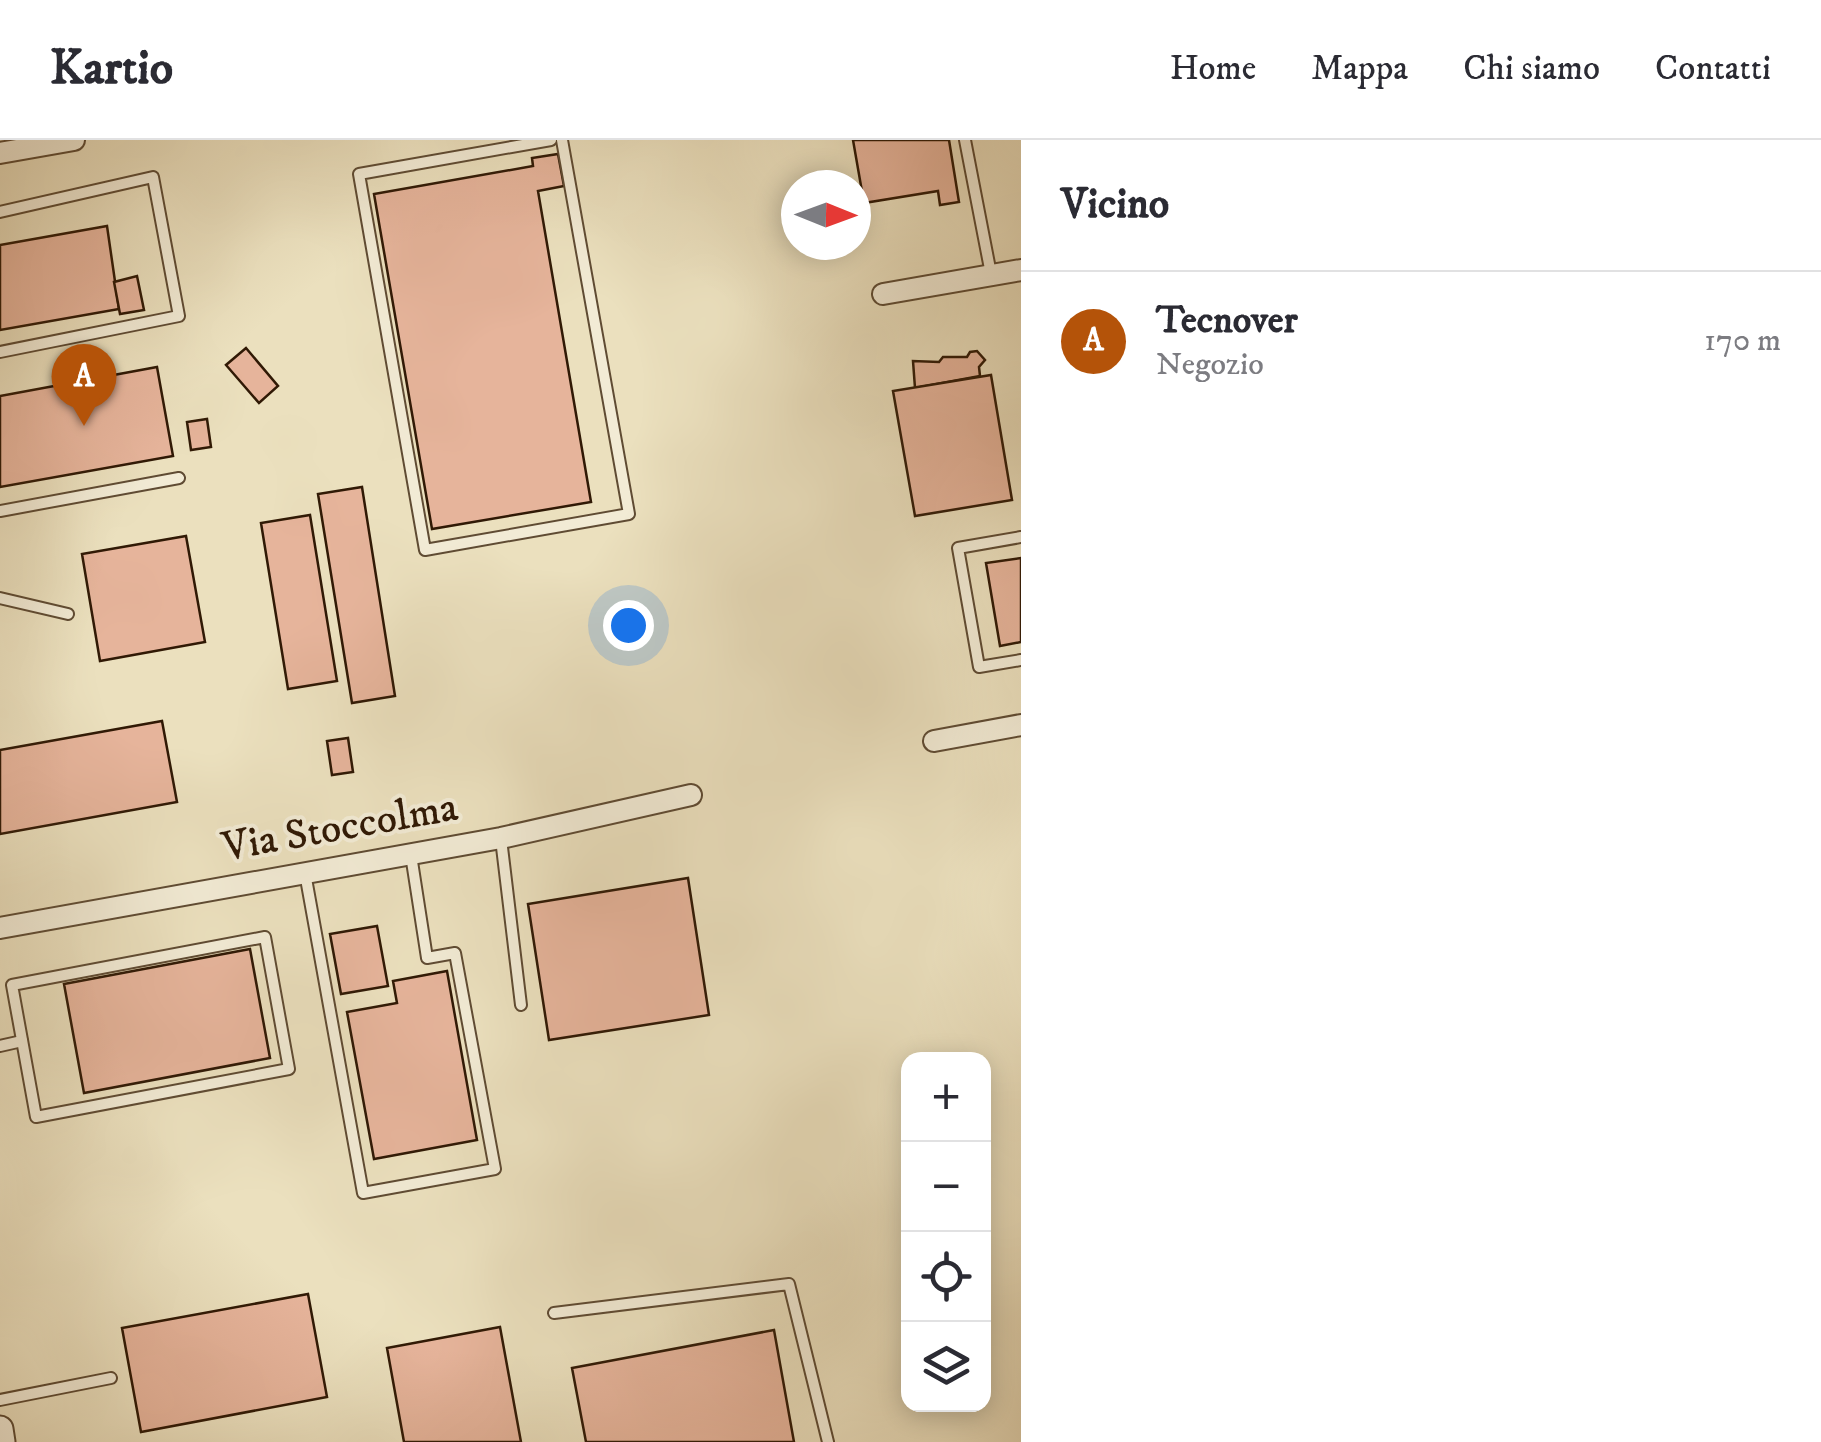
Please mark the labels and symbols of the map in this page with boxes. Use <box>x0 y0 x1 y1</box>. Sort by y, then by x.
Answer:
north arrow <box>781 170 871 260</box>
pin: A <box>52 344 116 426</box>
your location <box>603 600 654 651</box>
street label: Via Stoccolma <box>217 782 462 874</box>

